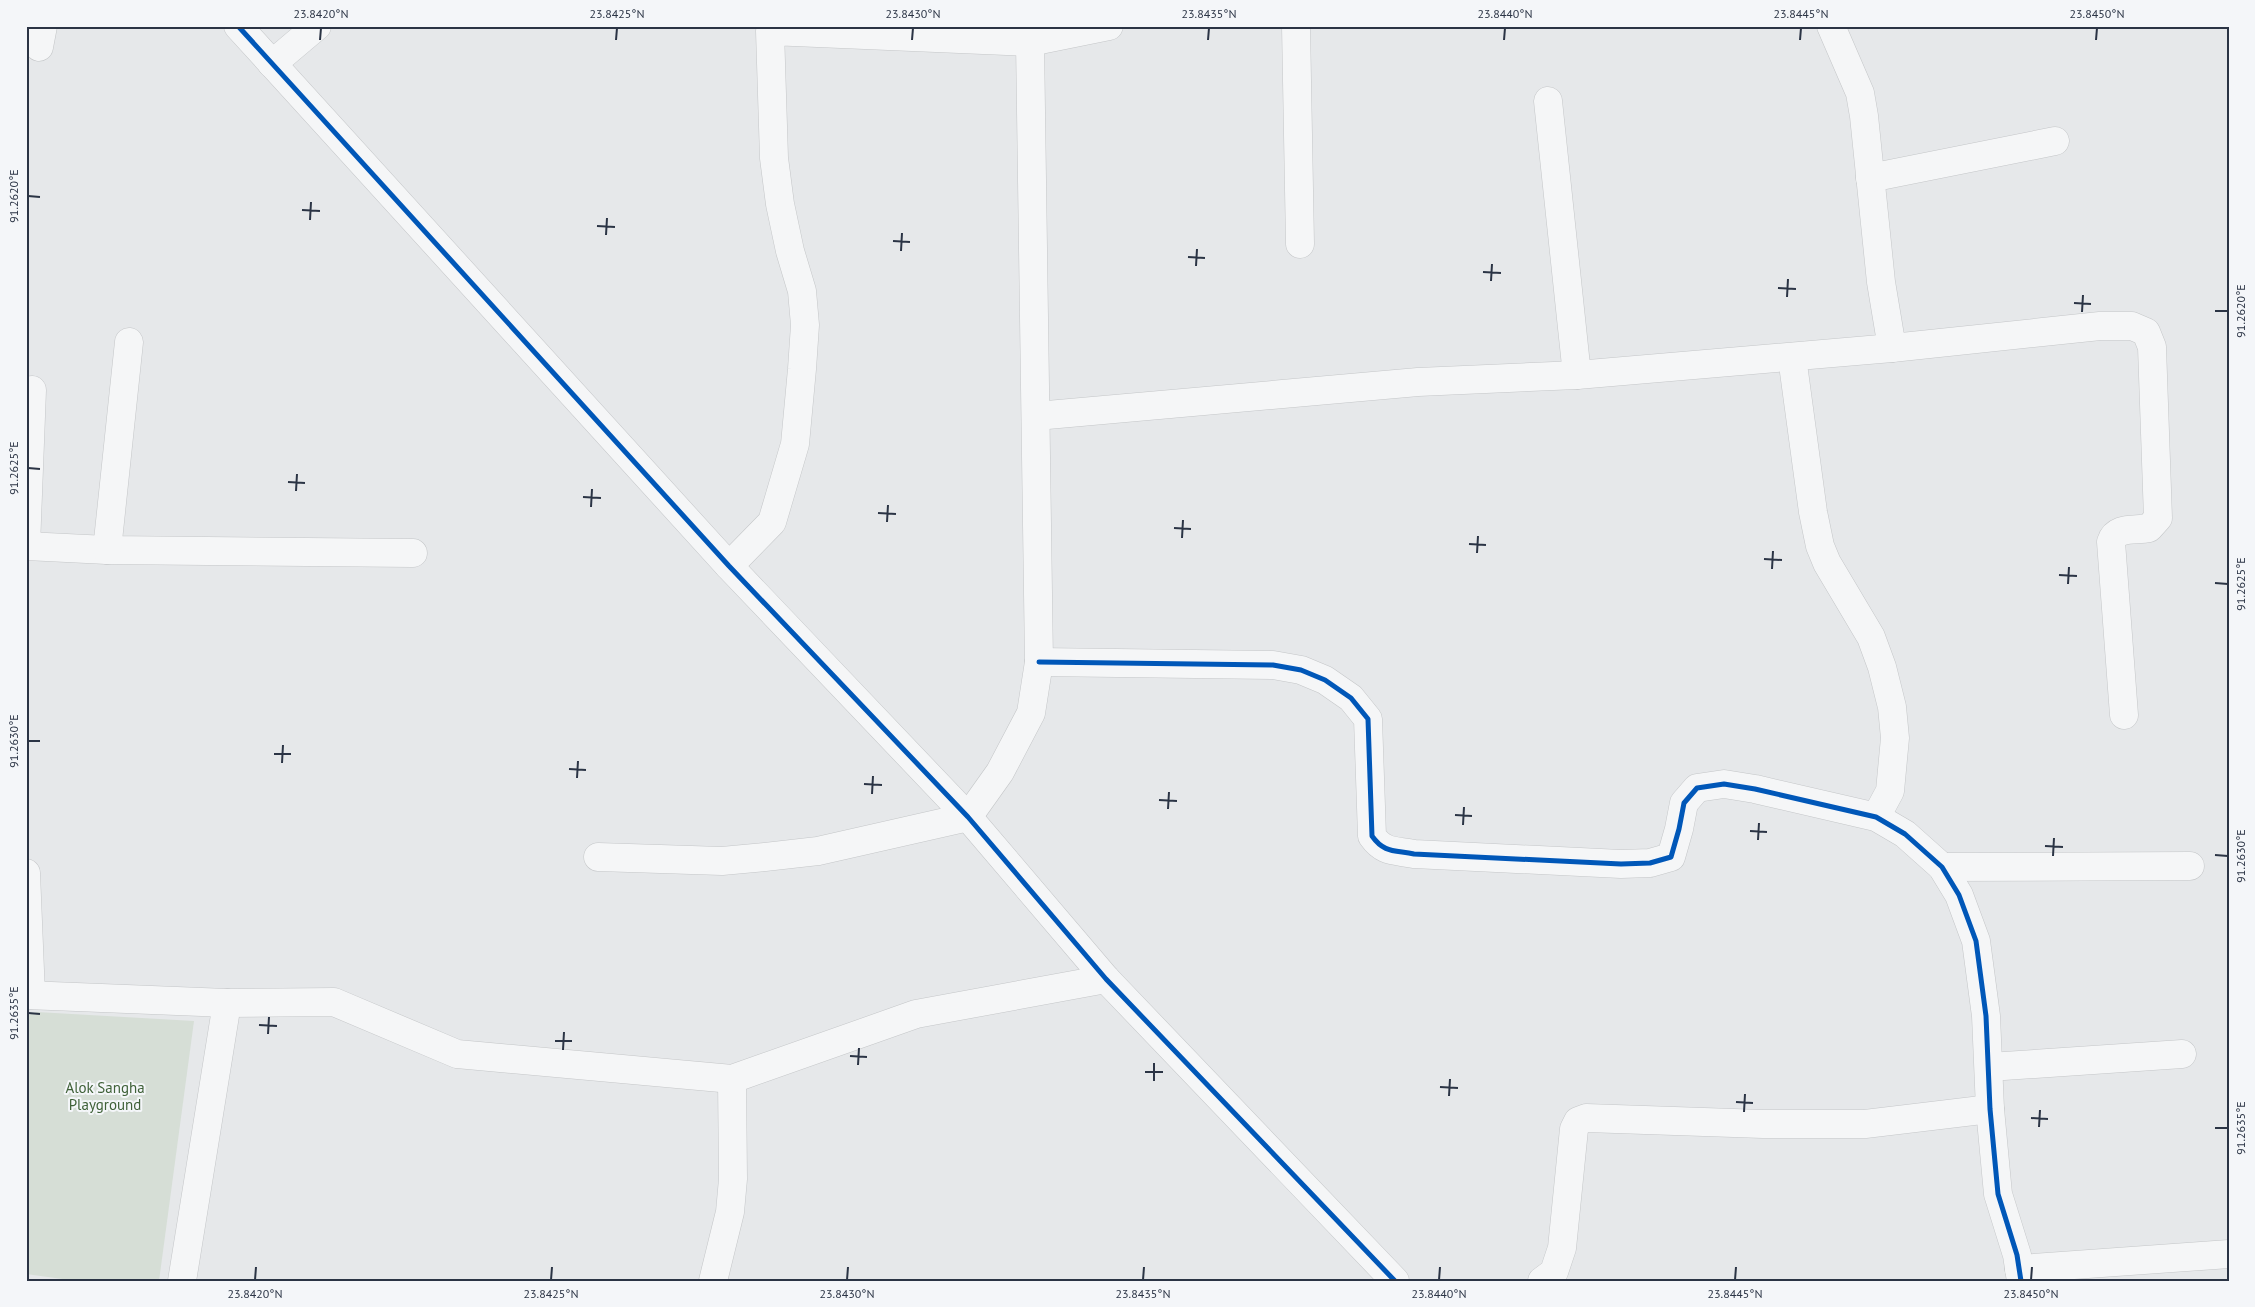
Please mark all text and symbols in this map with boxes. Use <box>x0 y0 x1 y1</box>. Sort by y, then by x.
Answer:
text: 23.8420°N <box>294 6 348 21</box>
text: 23.8425°N <box>590 6 644 21</box>
text: 23.8430°N <box>886 6 940 21</box>
text: 23.8435°N <box>1182 6 1236 21</box>
text: 23.8440°N <box>1478 6 1532 21</box>
text: 23.8445°N <box>1774 6 1828 21</box>
text: 23.8450°N <box>2070 6 2124 21</box>
text: 91.2620°E <box>6 169 21 223</box>
text: 91.2620°E <box>2233 284 2248 338</box>
text: 91.2625°E <box>6 441 21 495</box>
text: 91.2625°E <box>2233 557 2248 611</box>
text: 91.2630°E <box>6 714 21 768</box>
text: 91.2630°E <box>2233 829 2248 883</box>
text: 91.2635°E <box>6 986 21 1040</box>
park label: Alok Sangha Playground <box>65 1078 145 1114</box>
text: 91.2635°E <box>2233 1101 2248 1155</box>
text: 23.8420°N <box>228 1286 282 1301</box>
text: 23.8425°N <box>524 1286 578 1301</box>
text: 23.8430°N <box>820 1286 874 1301</box>
text: 23.8435°N <box>1116 1286 1170 1301</box>
text: 23.8440°N <box>1412 1286 1466 1301</box>
text: 23.8445°N <box>1708 1286 1762 1301</box>
text: 23.8450°N <box>2004 1286 2058 1301</box>

